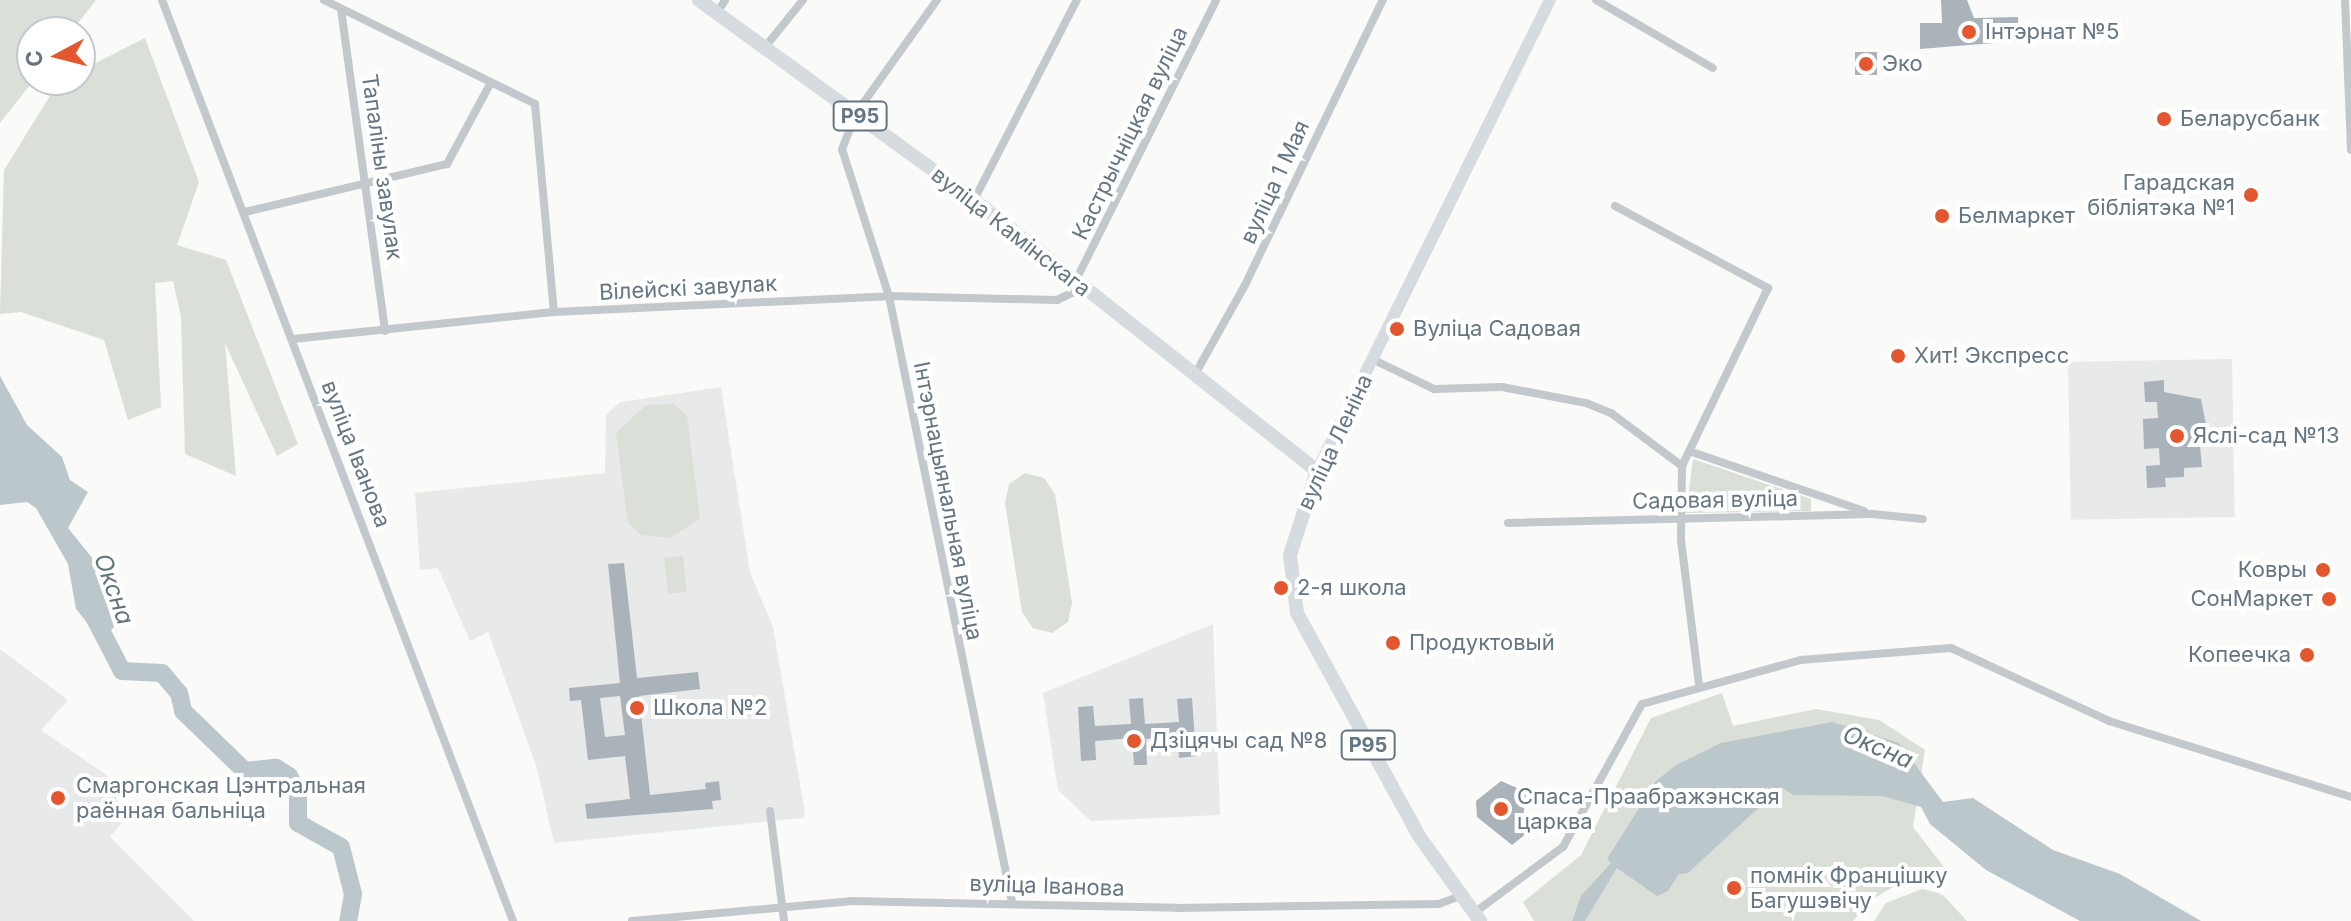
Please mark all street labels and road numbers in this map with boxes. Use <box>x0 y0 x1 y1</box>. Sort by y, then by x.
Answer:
street label: Кастрычніцкая вуліца <box>1067 22 1193 244</box>
street label: Тапаліны завулак <box>356 72 408 262</box>
road number: Р95 <box>832 100 888 132</box>
street label: вуліца 1 Мая <box>1235 116 1315 248</box>
street label: вуліца Камінскага <box>926 162 1096 302</box>
street label: Вілейскі завулак <box>598 270 778 306</box>
street label: Інтэрнацыянальная вуліца <box>908 359 988 643</box>
street label: вуліца Леніна <box>1292 370 1378 514</box>
street label: вуліца Іванова <box>316 377 396 531</box>
street label: Садовая вуліца <box>1632 485 1798 515</box>
road number: Р95 <box>1340 729 1396 761</box>
street label: вуліца Іванова <box>969 870 1125 902</box>

